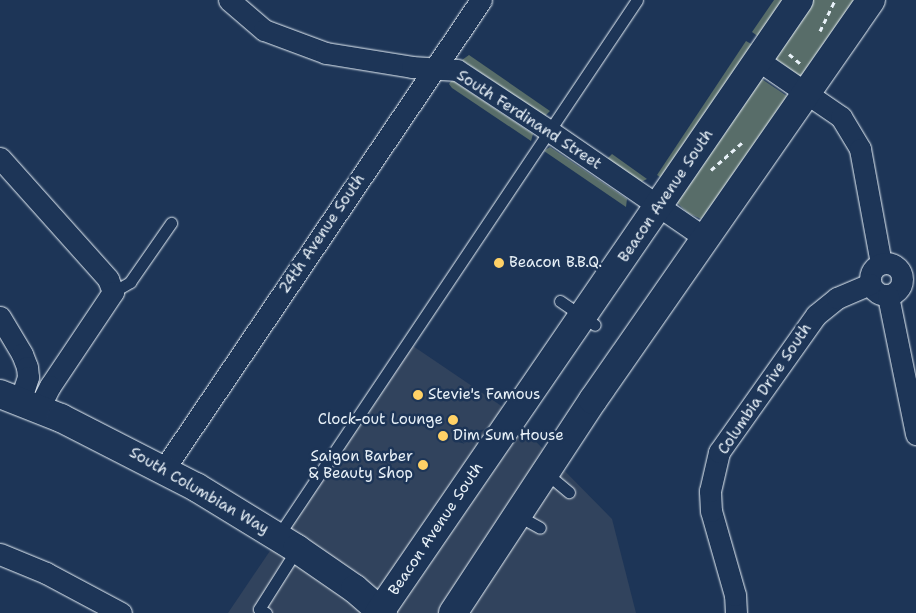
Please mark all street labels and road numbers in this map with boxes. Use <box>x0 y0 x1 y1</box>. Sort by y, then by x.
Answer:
street label: South Ferdinand Street <box>453 66 605 174</box>
street label: Beacon Avenue South <box>615 126 717 266</box>
street label: 24th Avenue South <box>275 171 369 297</box>
street label: Columbia Drive South <box>714 320 816 458</box>
street label: South Columbian Way <box>126 444 272 538</box>
street label: Beacon Avenue South <box>385 459 487 599</box>

